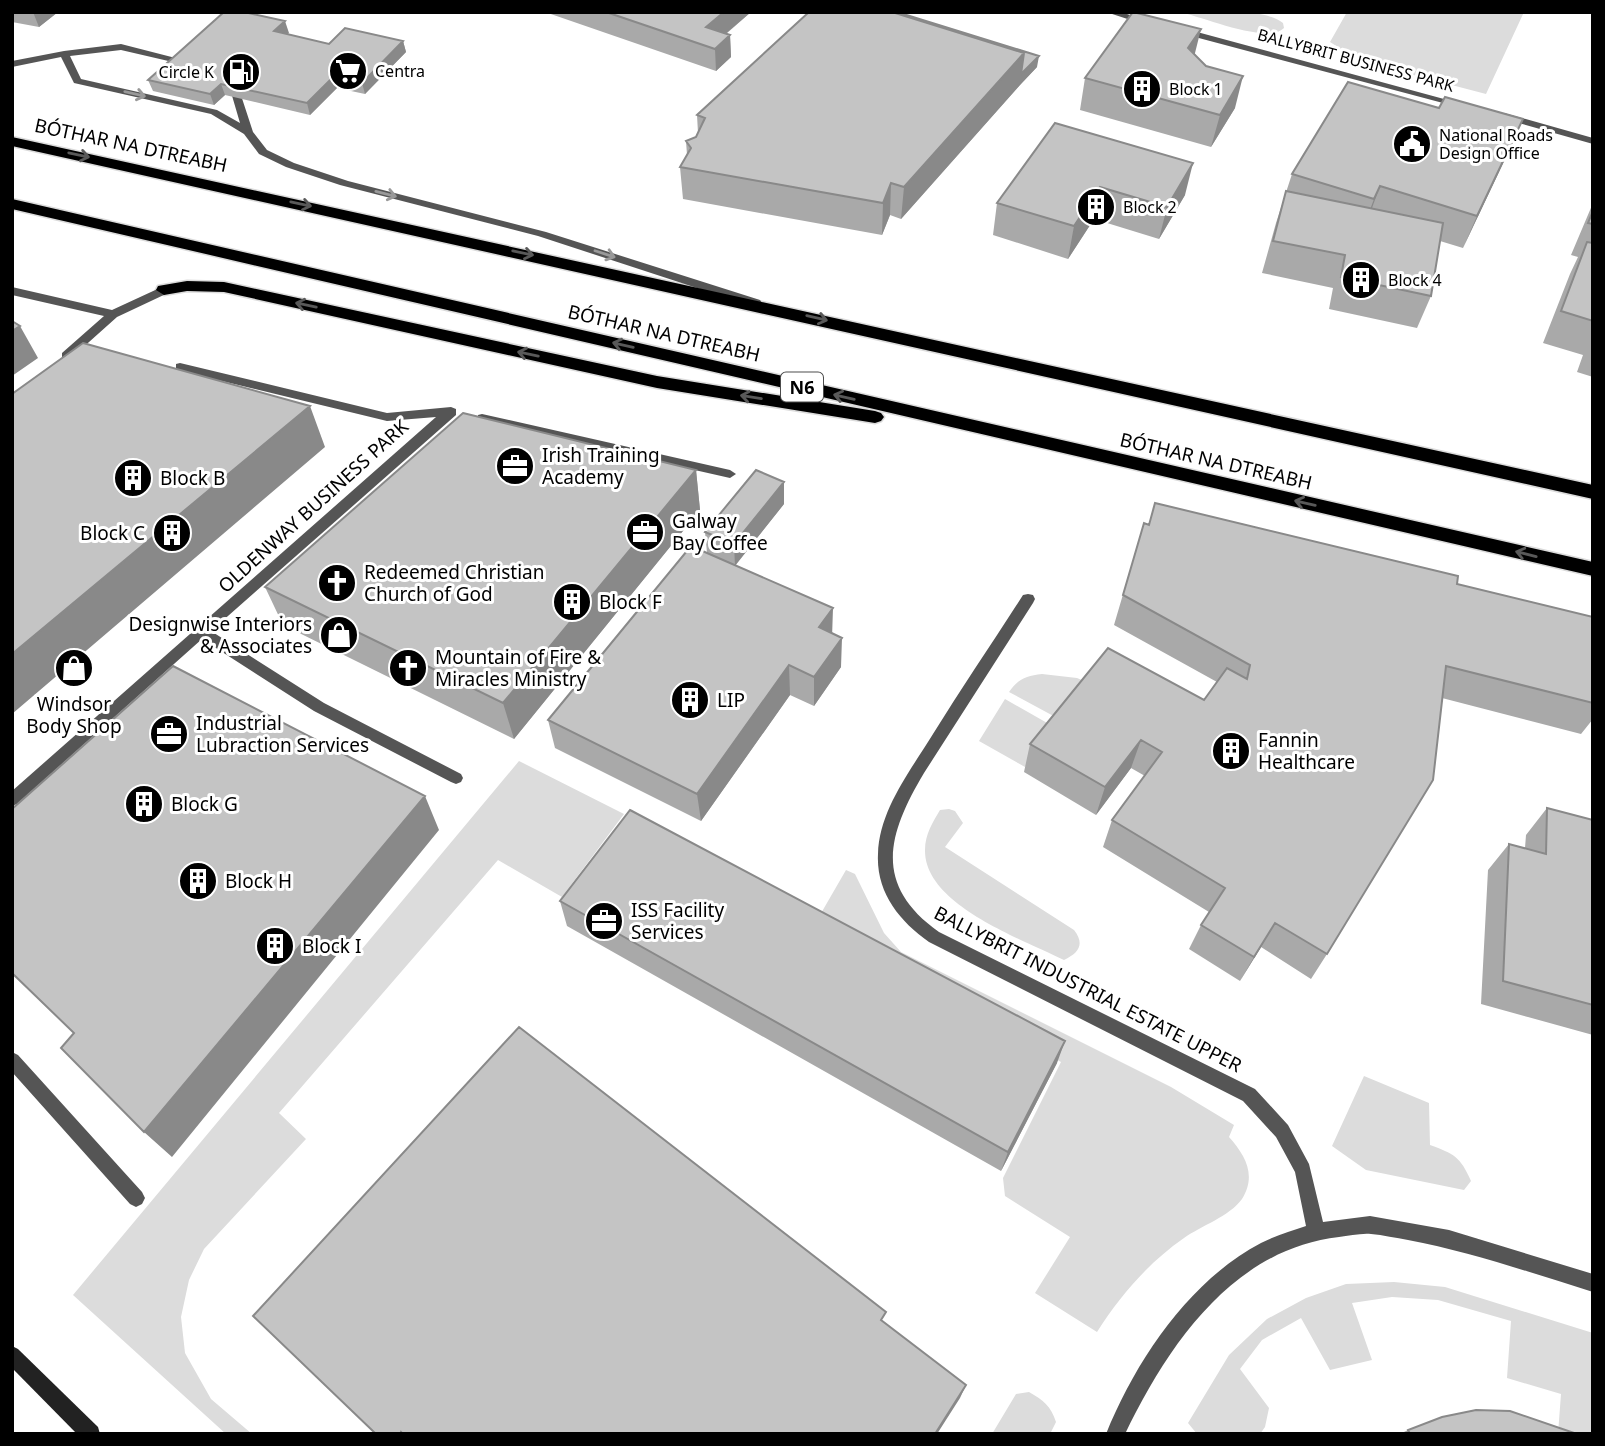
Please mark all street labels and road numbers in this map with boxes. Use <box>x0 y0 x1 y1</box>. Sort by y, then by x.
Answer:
street label: BALLYBRIT BUSINESS PARK <box>1255 23 1457 97</box>
street label: BÓTHAR NA DTREABH <box>32 112 230 178</box>
street label: BÓTHAR NA DTREABH <box>565 298 763 368</box>
road number: N6 <box>781 372 823 402</box>
street label: OLDENWAY BUSINESS PARK <box>212 413 414 598</box>
street label: BÓTHAR NA DTREABH <box>1117 426 1315 496</box>
street label: BALLYBRIT INDUSTRIAL ESTATE UPPER <box>930 900 1246 1078</box>

